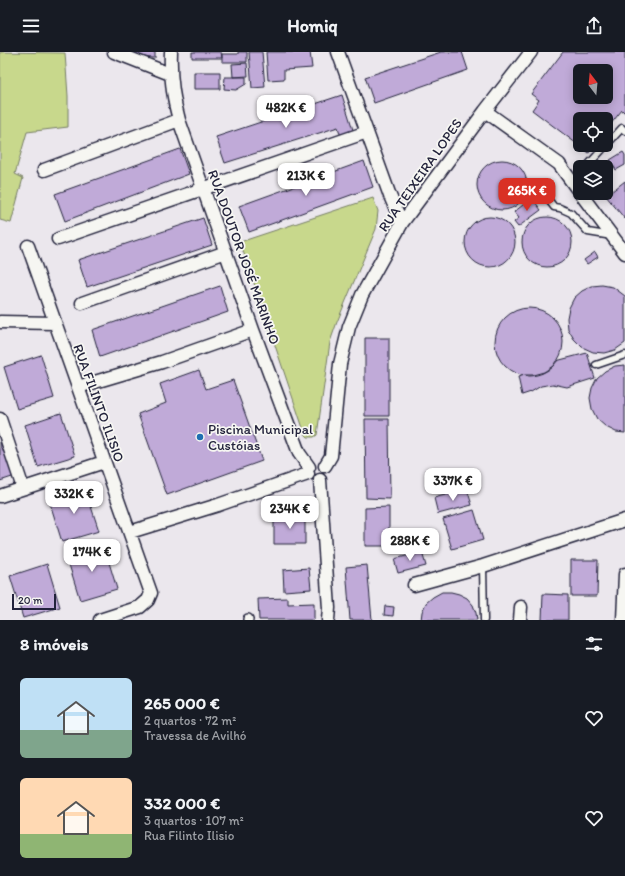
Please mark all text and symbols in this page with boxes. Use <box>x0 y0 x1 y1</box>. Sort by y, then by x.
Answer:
icon: menu <box>20 15 42 37</box>
text: Homiq <box>287 15 338 37</box>
icon: share <box>583 15 605 37</box>
north arrow <box>573 64 613 104</box>
map controls <box>573 64 613 200</box>
pin: 482K € <box>253 95 319 129</box>
text: 482K € <box>266 100 306 115</box>
button: locate <box>573 112 613 152</box>
street label: RUA TEIXEIRA LOPES <box>375 115 466 235</box>
button: layers <box>573 160 613 200</box>
pin: 213K € <box>273 163 339 197</box>
street label: RUA DOUTOR JOSÉ MARINHO <box>204 168 283 347</box>
text: 213K € <box>287 168 325 183</box>
pin: 265K € <box>494 178 560 212</box>
text: 265K € <box>507 183 547 198</box>
street label: RUA FILINTO ILISIO <box>69 342 128 464</box>
place label: Piscina Municipal Custóias <box>208 421 313 454</box>
marker: Piscina Municipal Custóias <box>195 432 205 442</box>
pin: 337K € <box>420 468 486 502</box>
text: 337K € <box>433 473 473 488</box>
pin: 332K € <box>41 481 107 515</box>
text: 332K € <box>54 486 94 501</box>
pin: 234K € <box>257 496 323 530</box>
text: 234K € <box>270 501 310 516</box>
pin: 288K € <box>377 528 443 562</box>
text: 288K € <box>390 533 430 548</box>
pin: 174K € <box>59 539 125 573</box>
text: 174K € <box>73 544 111 559</box>
scale bar <box>12 592 56 611</box>
text: 20 m <box>18 594 42 607</box>
icon: filters <box>583 633 605 655</box>
text: 8 imóveis <box>20 634 88 654</box>
text: 265 000 € <box>144 693 220 713</box>
icon: home <box>52 694 100 742</box>
icon: heart <box>583 707 605 729</box>
text: 2 quartos · 72 m² <box>144 713 236 728</box>
text: Travessa de Avilhó <box>144 728 247 743</box>
text: 332 000 € <box>144 793 220 813</box>
icon: home <box>52 794 100 842</box>
icon: heart <box>583 807 605 829</box>
text: 3 quartos · 107 m² <box>144 813 244 828</box>
text: Rua Filinto Ilisio <box>144 828 234 843</box>

